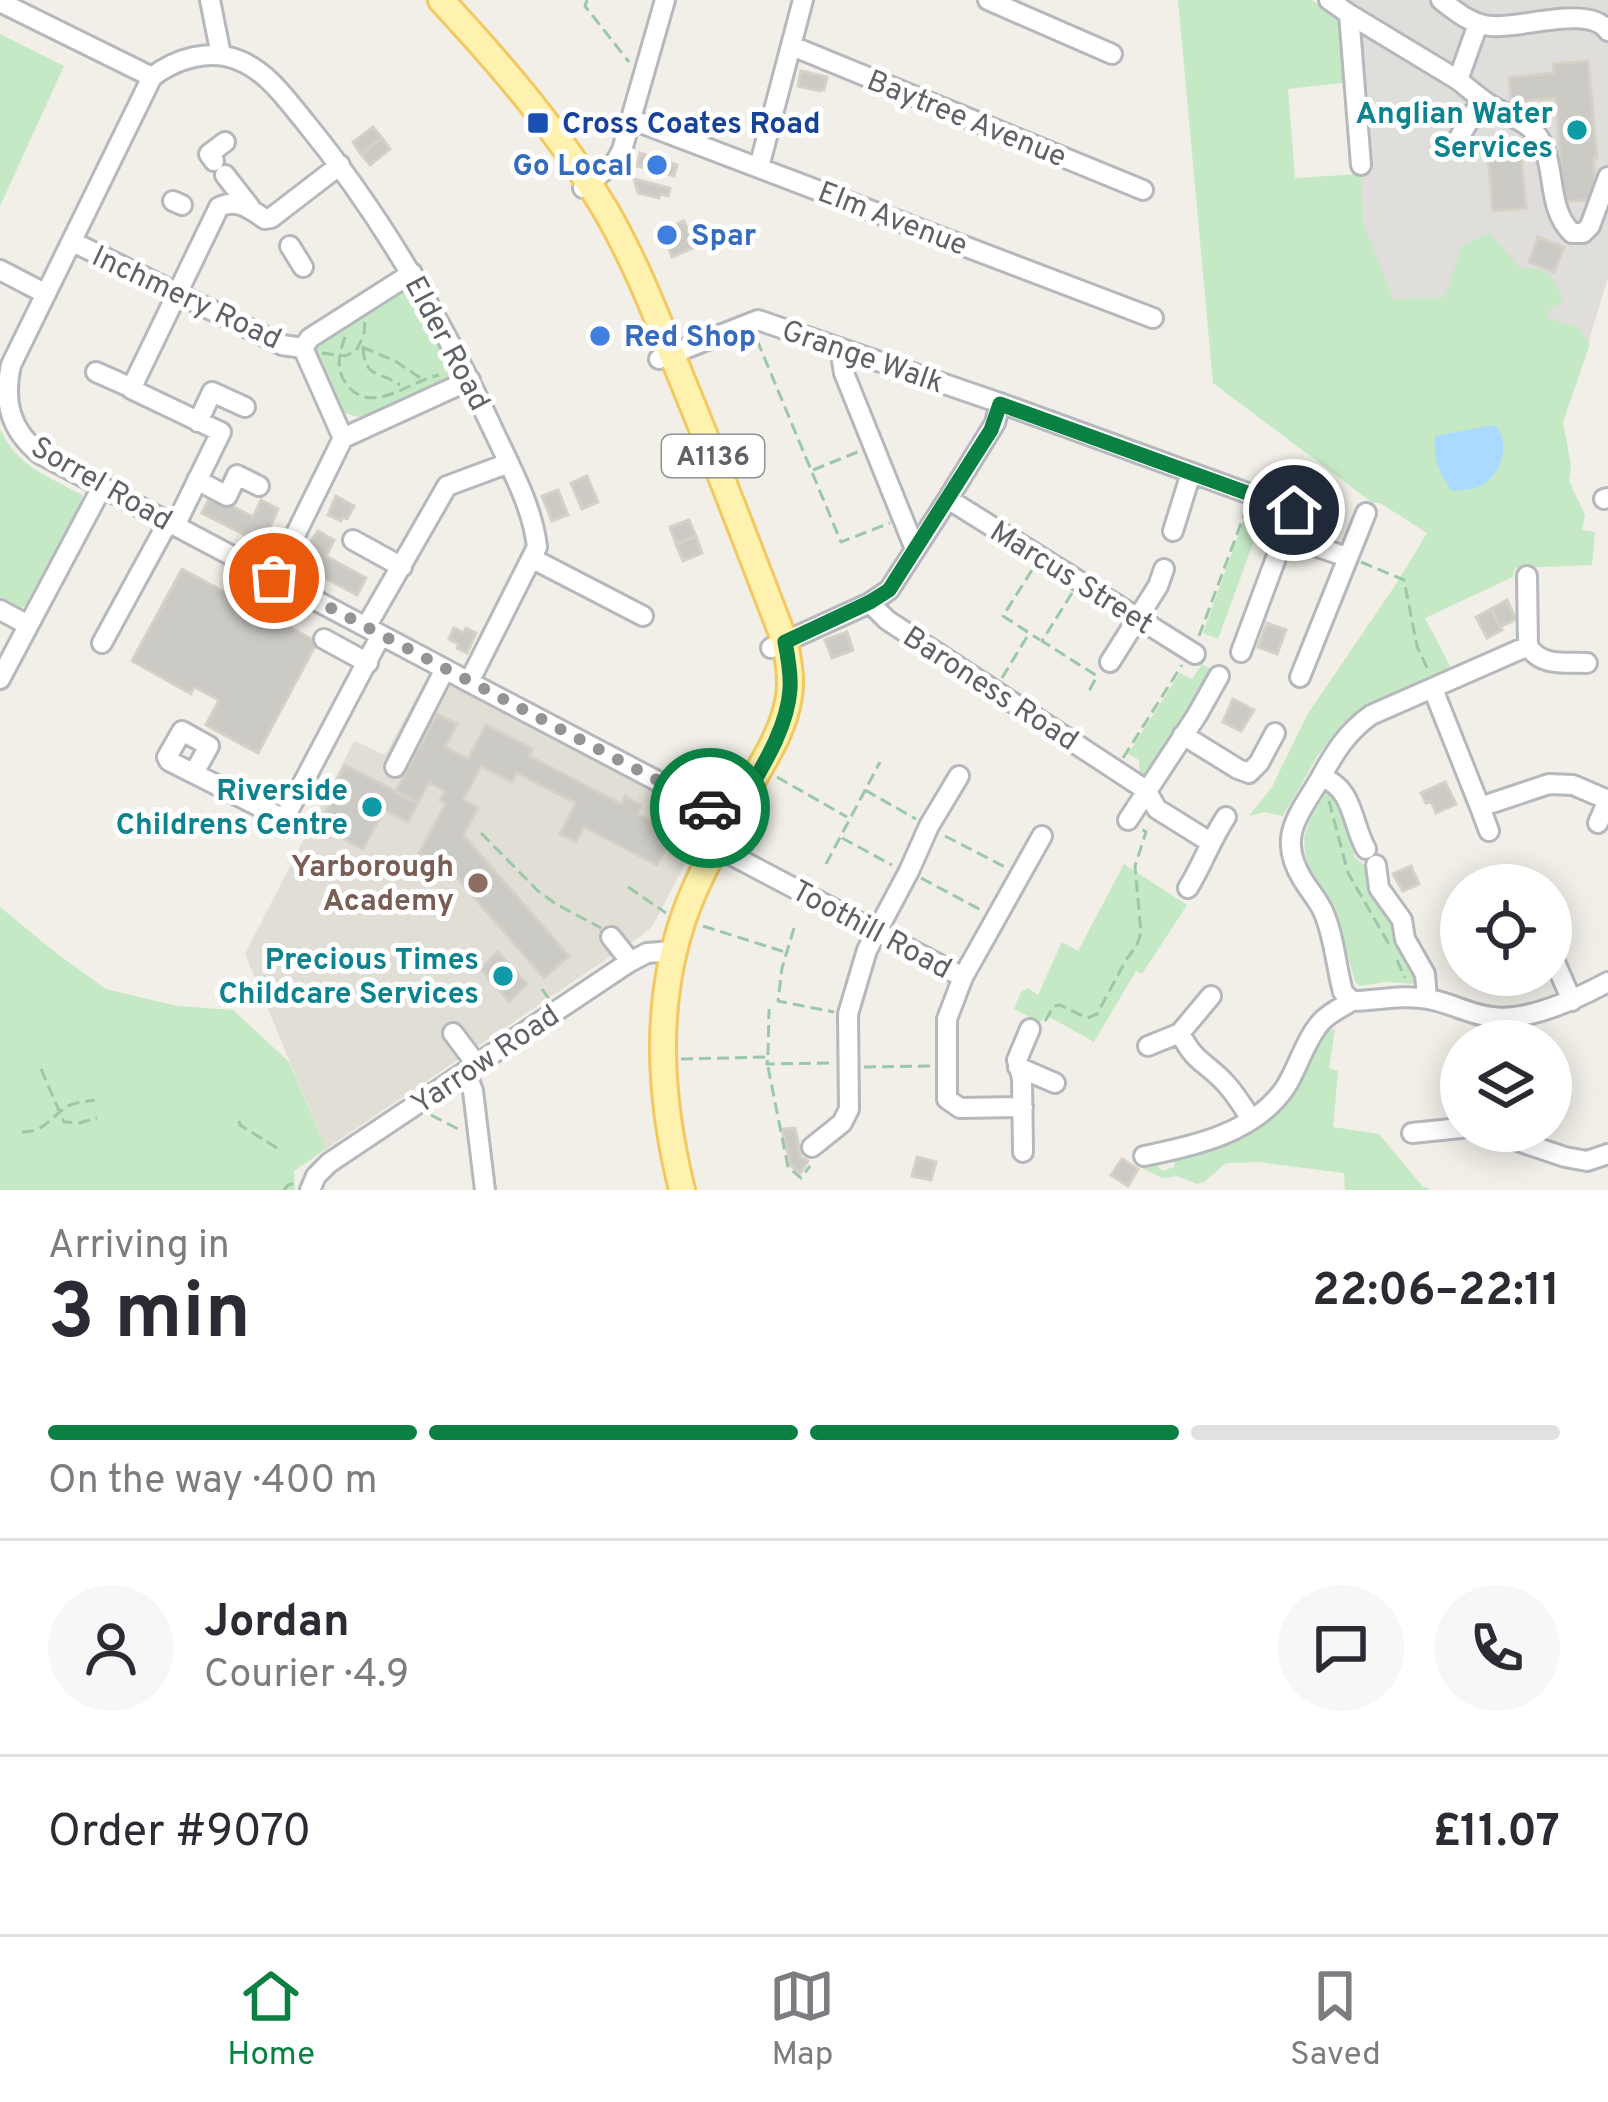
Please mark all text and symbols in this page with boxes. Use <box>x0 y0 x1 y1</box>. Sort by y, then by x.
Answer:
street label: Baytree Avenue <box>861 63 1071 177</box>
place label: Anglian Water Services <box>1356 97 1553 168</box>
place label: Cross Coates Road <box>562 107 820 144</box>
marker: Cross Coates Road <box>525 110 551 136</box>
marker: Anglian Water Services <box>1564 117 1590 143</box>
place label: Go Local <box>512 149 633 186</box>
marker: Go Local <box>644 152 670 178</box>
street label: Elm Avenue <box>812 175 972 266</box>
place label: Spar <box>691 219 757 256</box>
marker: Spar <box>654 222 680 248</box>
street label: Inchmery Road <box>85 239 287 359</box>
street label: Elder Road <box>395 270 497 418</box>
street label: Grange Walk <box>776 313 948 403</box>
place label: Red Shop <box>624 320 756 357</box>
marker: Red Shop <box>587 323 613 349</box>
street label: Sorrel Road <box>24 430 178 540</box>
road number: A1136 <box>662 435 764 477</box>
pin <box>1243 459 1345 561</box>
icon: home <box>1261 477 1327 543</box>
street label: Marcus Street <box>982 514 1159 644</box>
pin <box>223 527 325 629</box>
icon: bag <box>241 545 307 611</box>
street label: Baroness Road <box>895 620 1084 760</box>
courier <box>650 748 770 868</box>
place label: Riverside Childrens Centre <box>116 774 348 845</box>
icon: car <box>677 775 743 841</box>
marker: Riverside Childrens Centre <box>359 794 385 820</box>
place label: Yarborough Academy <box>291 850 454 921</box>
map controls <box>1440 864 1572 1152</box>
button: locate <box>1440 864 1572 996</box>
marker: Yarborough Academy <box>465 870 491 896</box>
street label: Toothill Road <box>784 874 957 989</box>
place label: Precious Times Childcare Services <box>219 943 479 1014</box>
marker: Precious Times Childcare Services <box>490 963 516 989</box>
street label: Yarrow Road <box>406 998 567 1124</box>
button: layers <box>1440 1020 1572 1152</box>
text: Arriving in <box>48 1223 230 1272</box>
text: 22:06–22:11 <box>1312 1264 1560 1321</box>
text: 3 min <box>48 1267 251 1366</box>
text: On the way · 400 m <box>48 1458 377 1507</box>
button: person <box>48 1585 174 1711</box>
button: chat <box>1278 1585 1404 1711</box>
button: phone <box>1434 1585 1560 1711</box>
text: Jordan <box>204 1595 350 1652</box>
text: Courier · 4.9 <box>204 1652 409 1701</box>
text: Order #9070 <box>48 1805 311 1862</box>
text: £11.07 <box>1433 1805 1560 1862</box>
tab: Home <box>227 1963 315 2077</box>
tab: Map <box>769 1963 835 2077</box>
tab: Saved <box>1290 1963 1381 2077</box>

